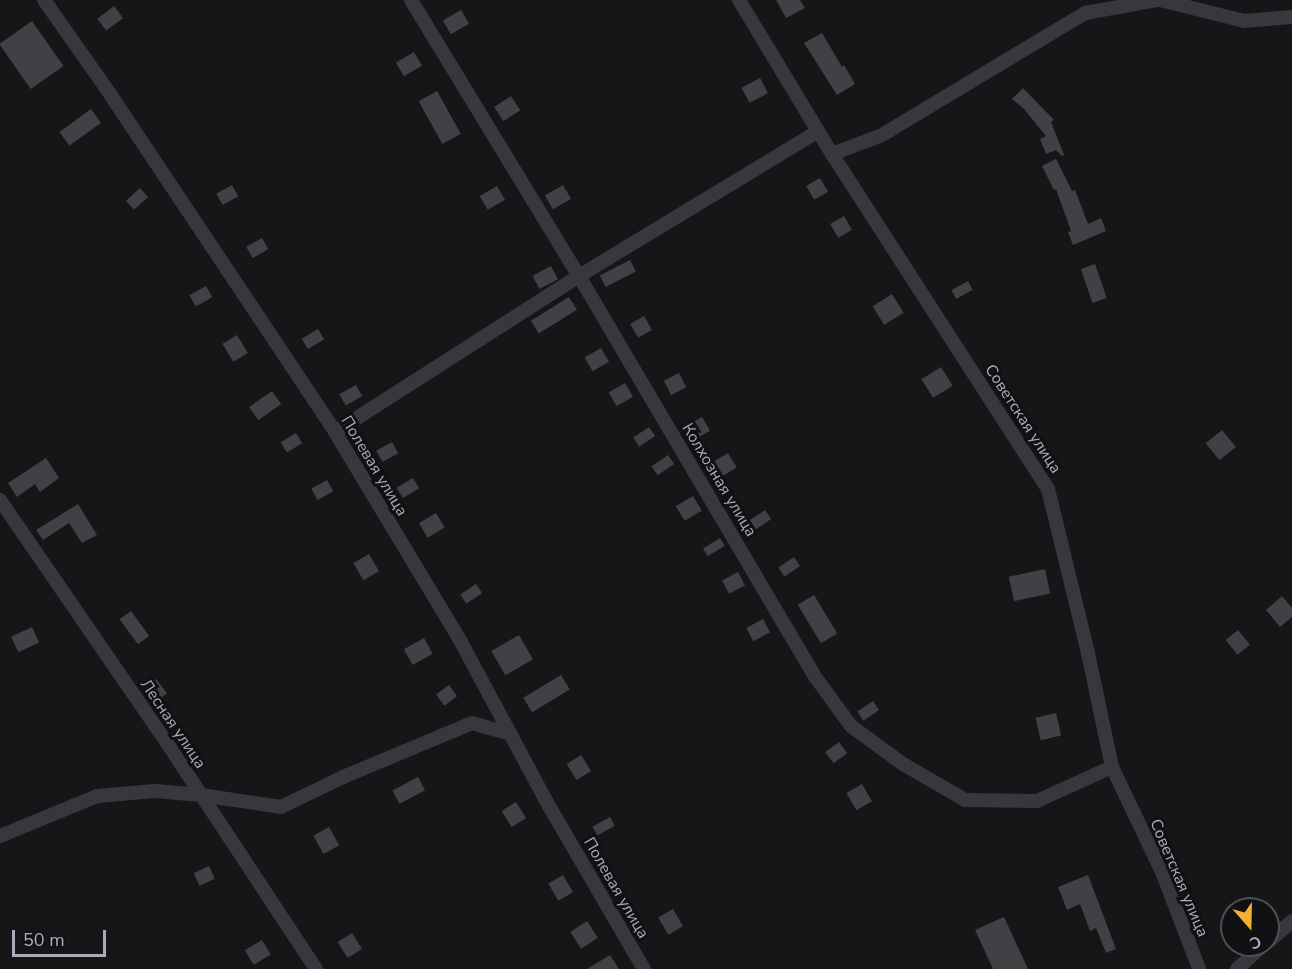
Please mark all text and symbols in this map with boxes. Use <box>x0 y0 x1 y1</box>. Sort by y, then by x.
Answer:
street label: Советская улица <box>981 361 1065 477</box>
street label: Полевая улица <box>337 412 411 520</box>
street label: Колхозная улица <box>678 420 760 540</box>
street label: Лесная улица <box>136 676 210 772</box>
street label: Советская улица <box>1146 816 1212 940</box>
street label: Полевая улица <box>579 834 653 942</box>
north arrow <box>1220 897 1280 957</box>
scale bar <box>15 918 110 956</box>
text: 50 m <box>23 928 65 952</box>
text: С <box>1247 930 1264 954</box>

